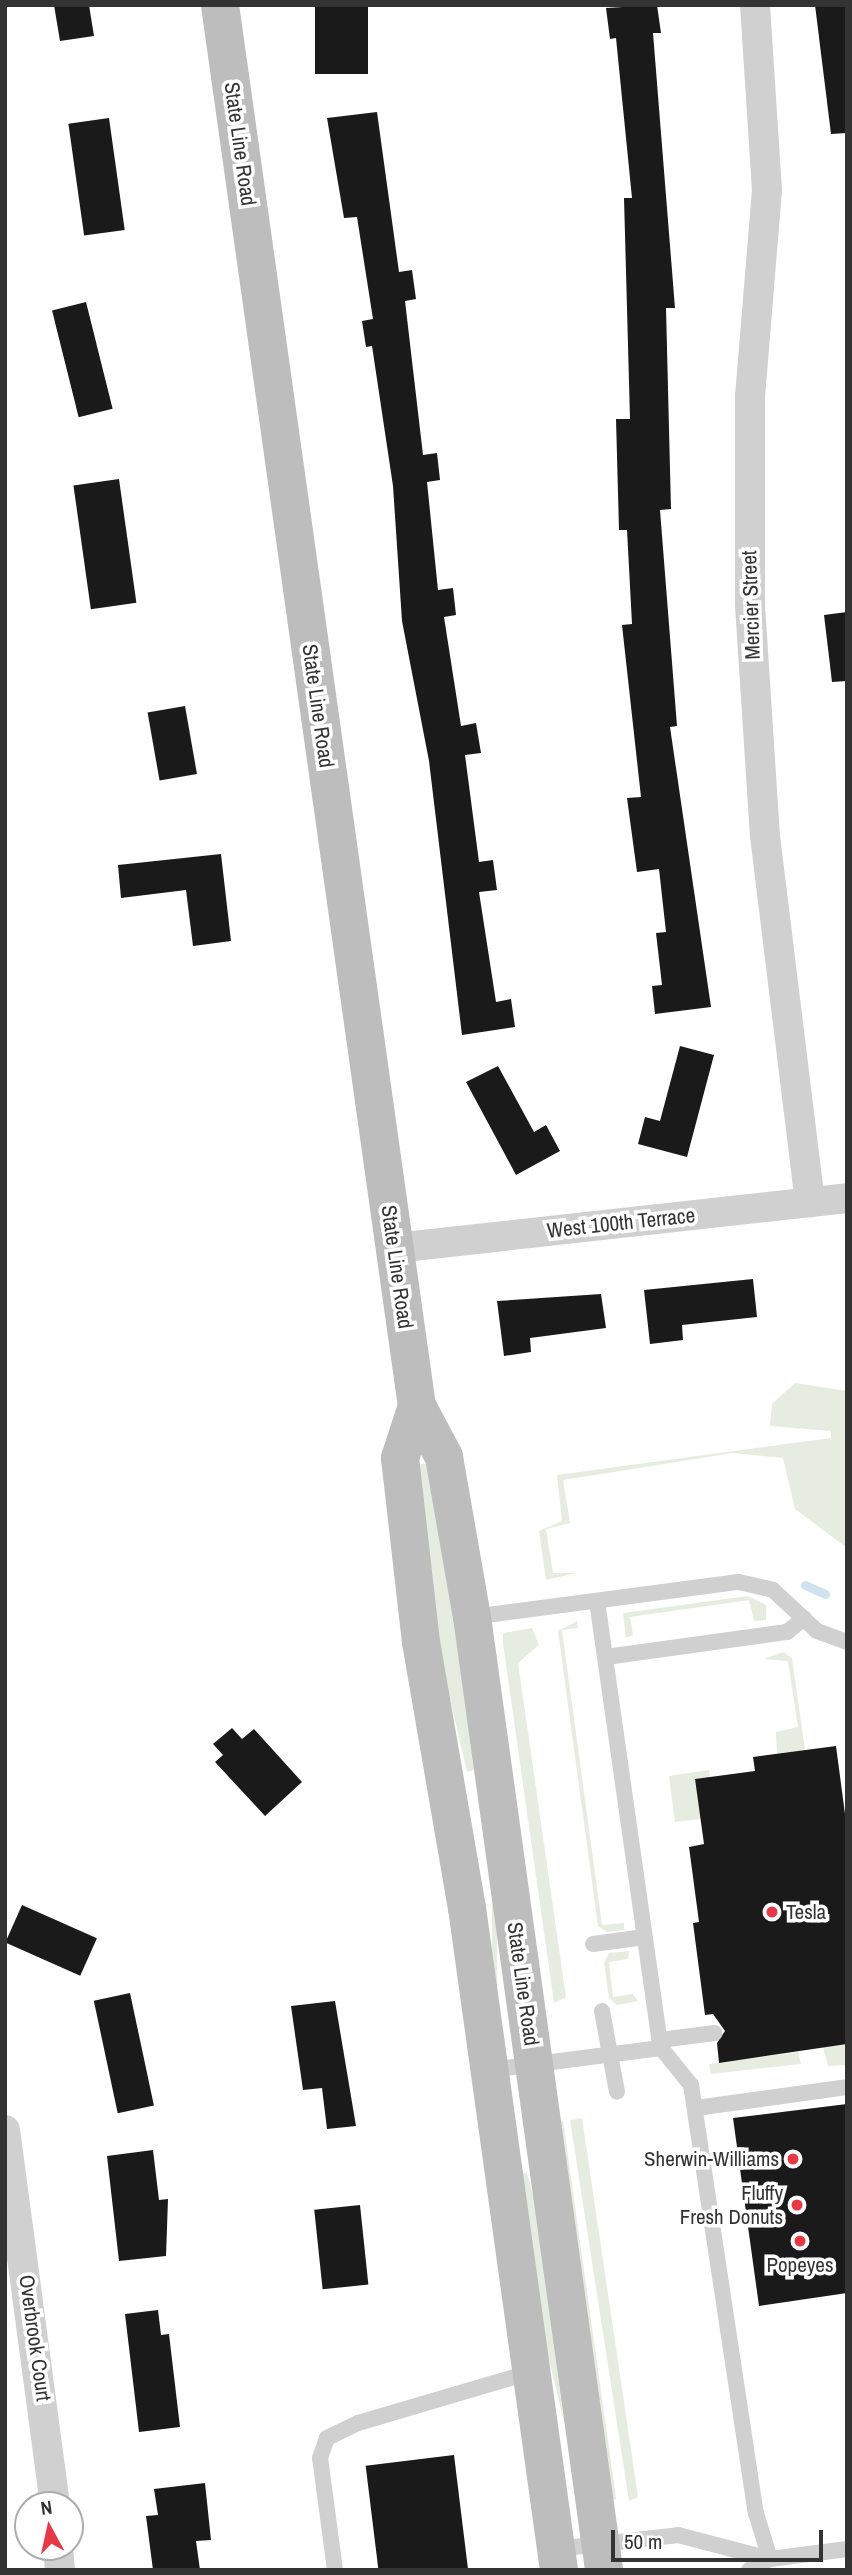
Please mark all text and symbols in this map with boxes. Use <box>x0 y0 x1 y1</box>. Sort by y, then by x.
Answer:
street label: State Line Road <box>219 81 261 207</box>
street label: Mercier Street <box>737 550 765 660</box>
street label: State Line Road <box>297 643 339 769</box>
street label: West 100th Terrace <box>546 1203 696 1243</box>
street label: State Line Road <box>376 1204 418 1330</box>
place label: Tesla <box>786 1899 826 1925</box>
marker: Tesla <box>764 1904 780 1920</box>
street label: State Line Road <box>502 1921 544 2047</box>
place label: Sherwin-Williams <box>644 2146 779 2172</box>
marker: Sherwin-Williams <box>785 2151 801 2167</box>
place label: Fluffy Fresh Donuts <box>680 2180 783 2230</box>
marker: Fluffy Fresh Donuts <box>789 2197 805 2213</box>
marker: Popeyes <box>792 2233 808 2249</box>
place label: Popeyes <box>766 2252 834 2278</box>
street label: Overbrook Court <box>14 2273 56 2403</box>
north arrow <box>14 2491 84 2561</box>
text: N <box>39 2494 54 2521</box>
scale bar <box>614 2516 826 2560</box>
text: 50 m <box>624 2527 662 2556</box>

